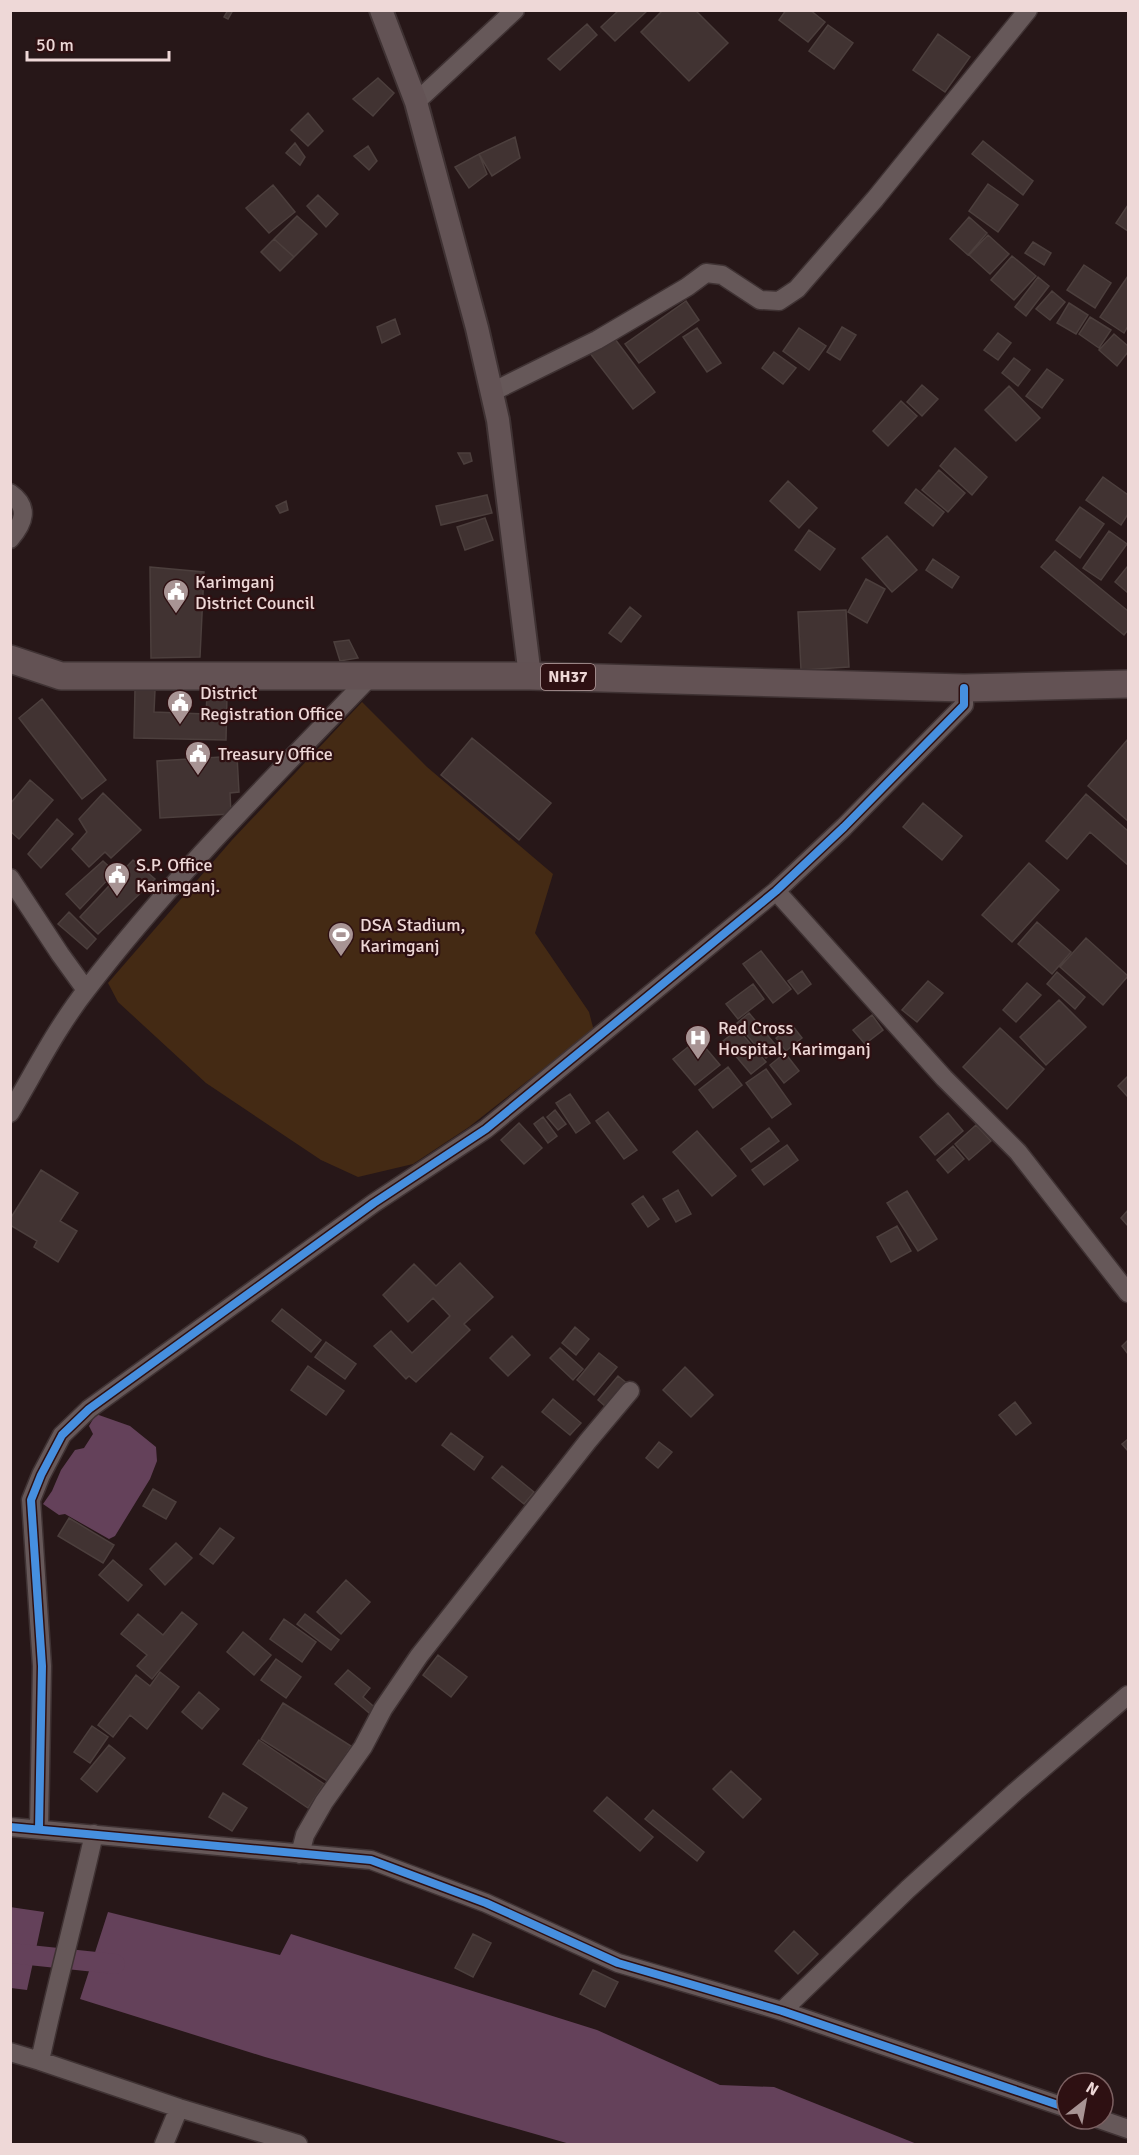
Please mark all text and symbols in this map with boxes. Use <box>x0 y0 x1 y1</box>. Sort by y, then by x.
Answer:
scale bar <box>27 24 170 62</box>
text: 50 m <box>36 34 74 56</box>
place label: Karimganj District Council <box>195 571 315 614</box>
public building icon: Karimganj District Council <box>161 577 191 615</box>
road number: NH37 <box>541 664 595 690</box>
place label: District Registration Office <box>200 682 343 725</box>
public building icon: District Registration Office <box>165 688 195 726</box>
public building icon: Treasury Office <box>183 739 213 777</box>
place label: Treasury Office <box>218 743 333 765</box>
place label: S.P. Office Karimganj. <box>136 854 220 897</box>
public building icon: S.P. Office Karimganj. <box>102 860 132 898</box>
place label: DSA Stadium, Karimganj <box>360 914 465 957</box>
sports icon: DSA Stadium, Karimganj <box>326 920 356 958</box>
place label: Red Cross Hospital, Karimganj <box>718 1017 871 1060</box>
hospital icon: Red Cross Hospital, Karimganj <box>683 1023 713 1061</box>
north arrow <box>1055 2071 1115 2131</box>
text: N <box>1082 2078 1102 2100</box>

